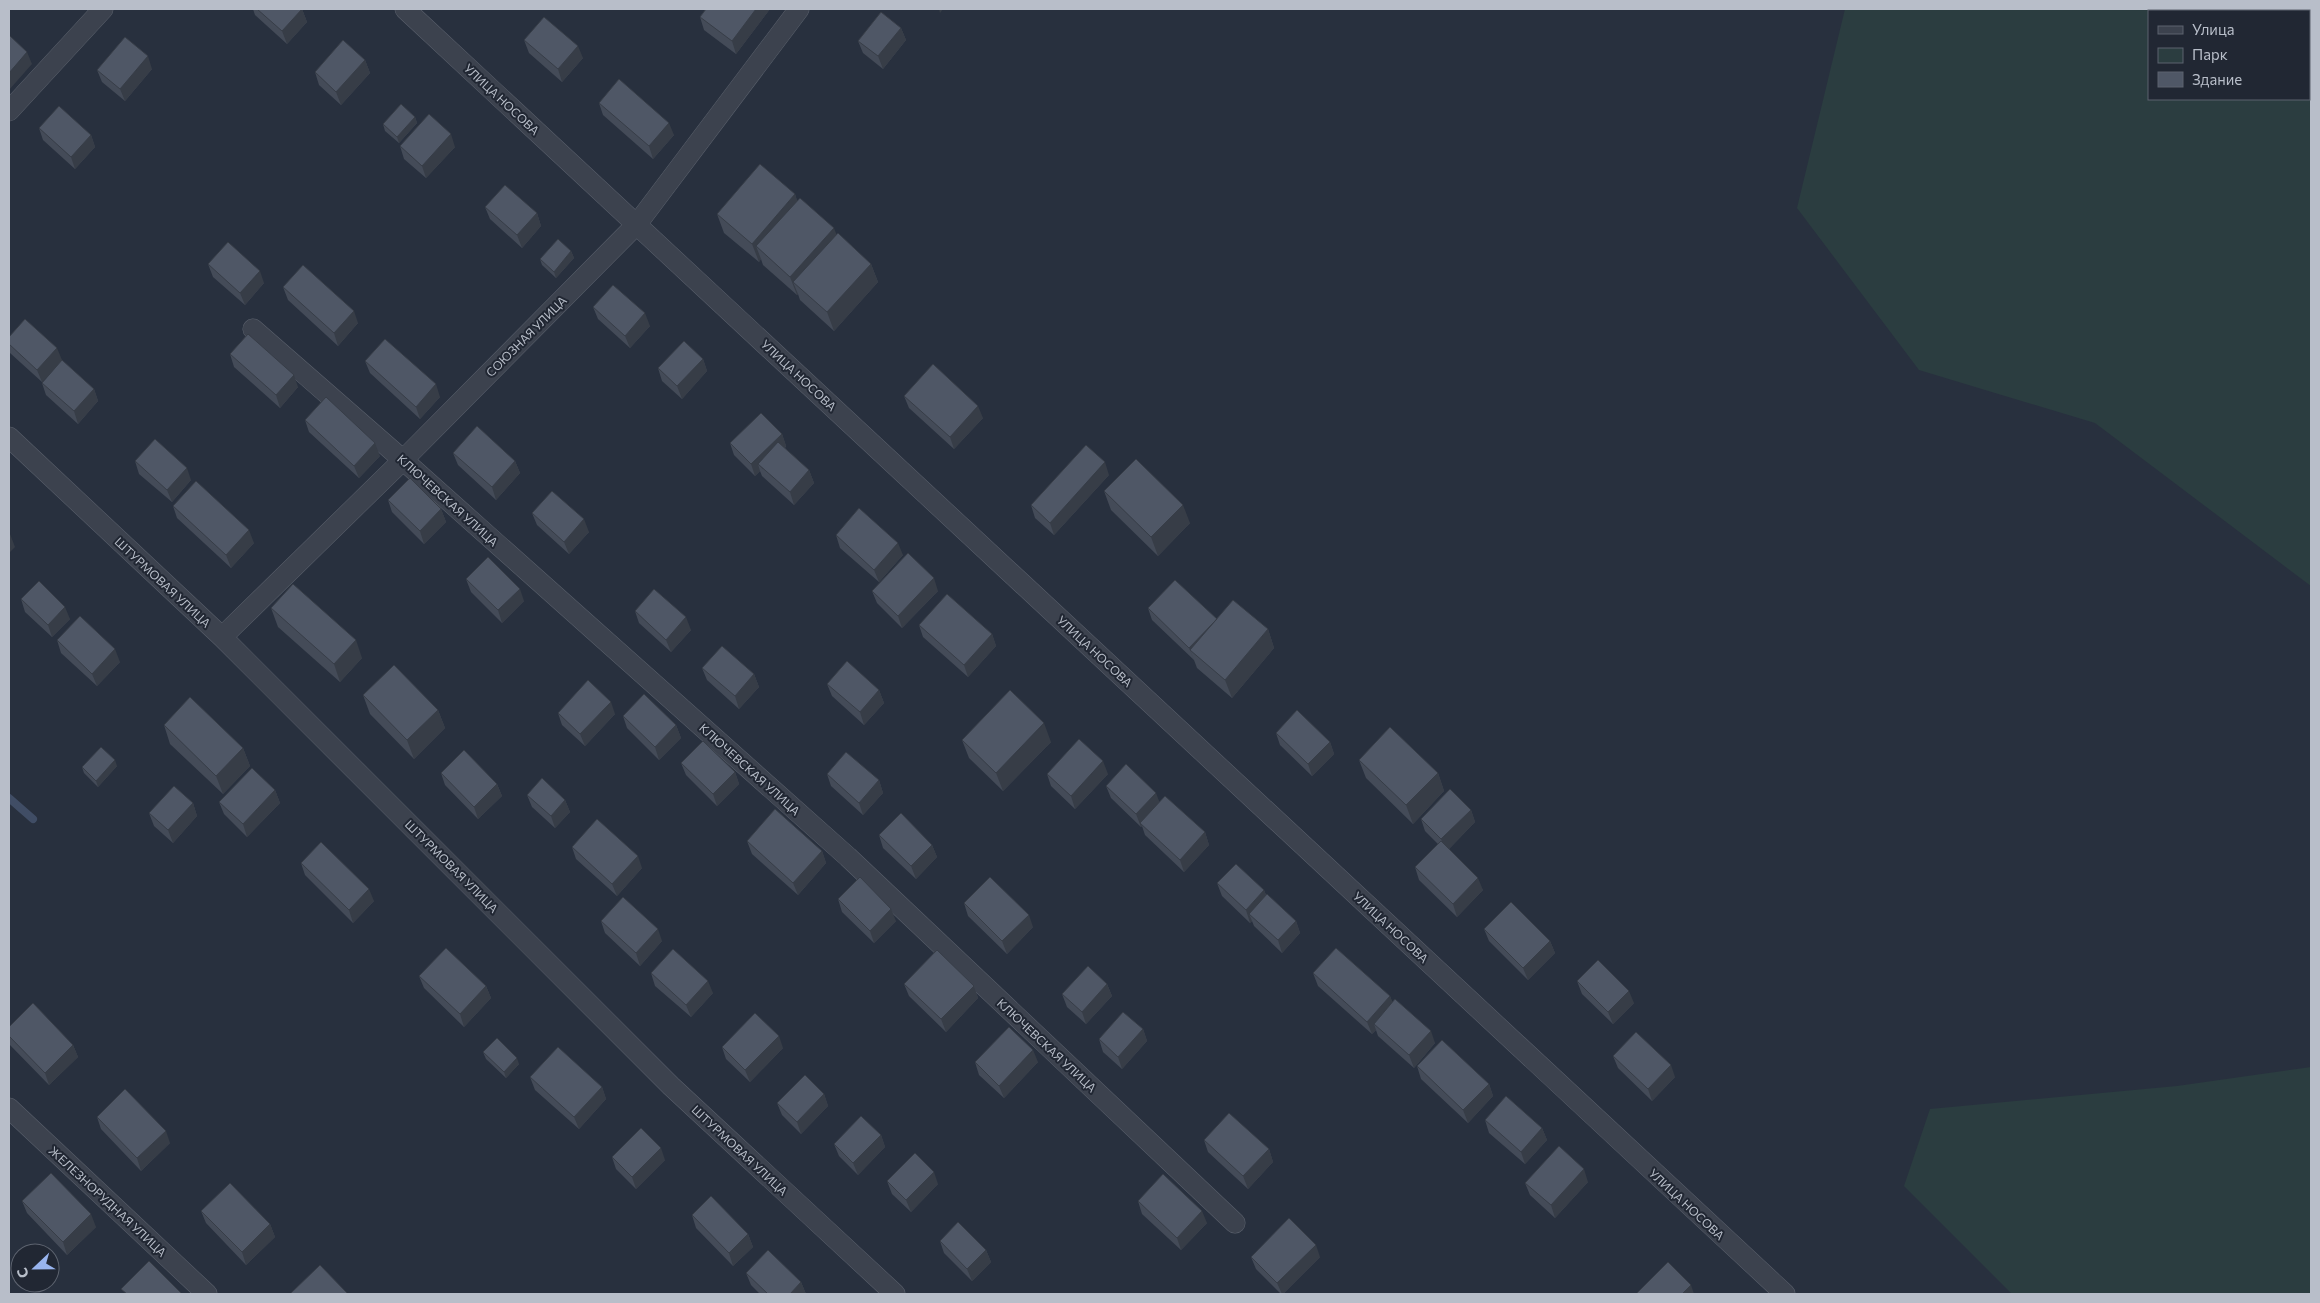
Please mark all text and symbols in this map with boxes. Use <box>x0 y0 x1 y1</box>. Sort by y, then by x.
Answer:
legend <box>2148 10 2310 100</box>
text: Улица <box>2192 20 2234 38</box>
text: Парк <box>2192 45 2228 63</box>
street label: УЛИЦА НОСОВА <box>462 61 542 137</box>
text: Здание <box>2192 70 2242 88</box>
street label: СОЮЗНАЯ УЛИЦА <box>483 293 569 379</box>
street label: УЛИЦА НОСОВА <box>759 337 839 413</box>
street label: КЛЮЧЕВСКАЯ УЛИЦА <box>395 451 501 549</box>
street label: ШТУРМОВАЯ УЛИЦА <box>112 534 214 630</box>
street label: УЛИЦА НОСОВА <box>1055 613 1135 689</box>
street label: КЛЮЧЕВСКАЯ УЛИЦА <box>697 720 803 818</box>
street label: ШТУРМОВАЯ УЛИЦА <box>403 817 501 915</box>
street label: УЛИЦА НОСОВА <box>1351 889 1431 965</box>
street label: КЛЮЧЕВСКАЯ УЛИЦА <box>995 995 1099 1095</box>
street label: ШТУРМОВАЯ УЛИЦА <box>689 1102 791 1198</box>
street label: ЖЕЛЕЗНОРУДНАЯ УЛИЦА <box>46 1143 170 1259</box>
street label: УЛИЦА НОСОВА <box>1647 1166 1727 1242</box>
north arrow <box>10 1243 60 1293</box>
text: С <box>13 1265 32 1281</box>

